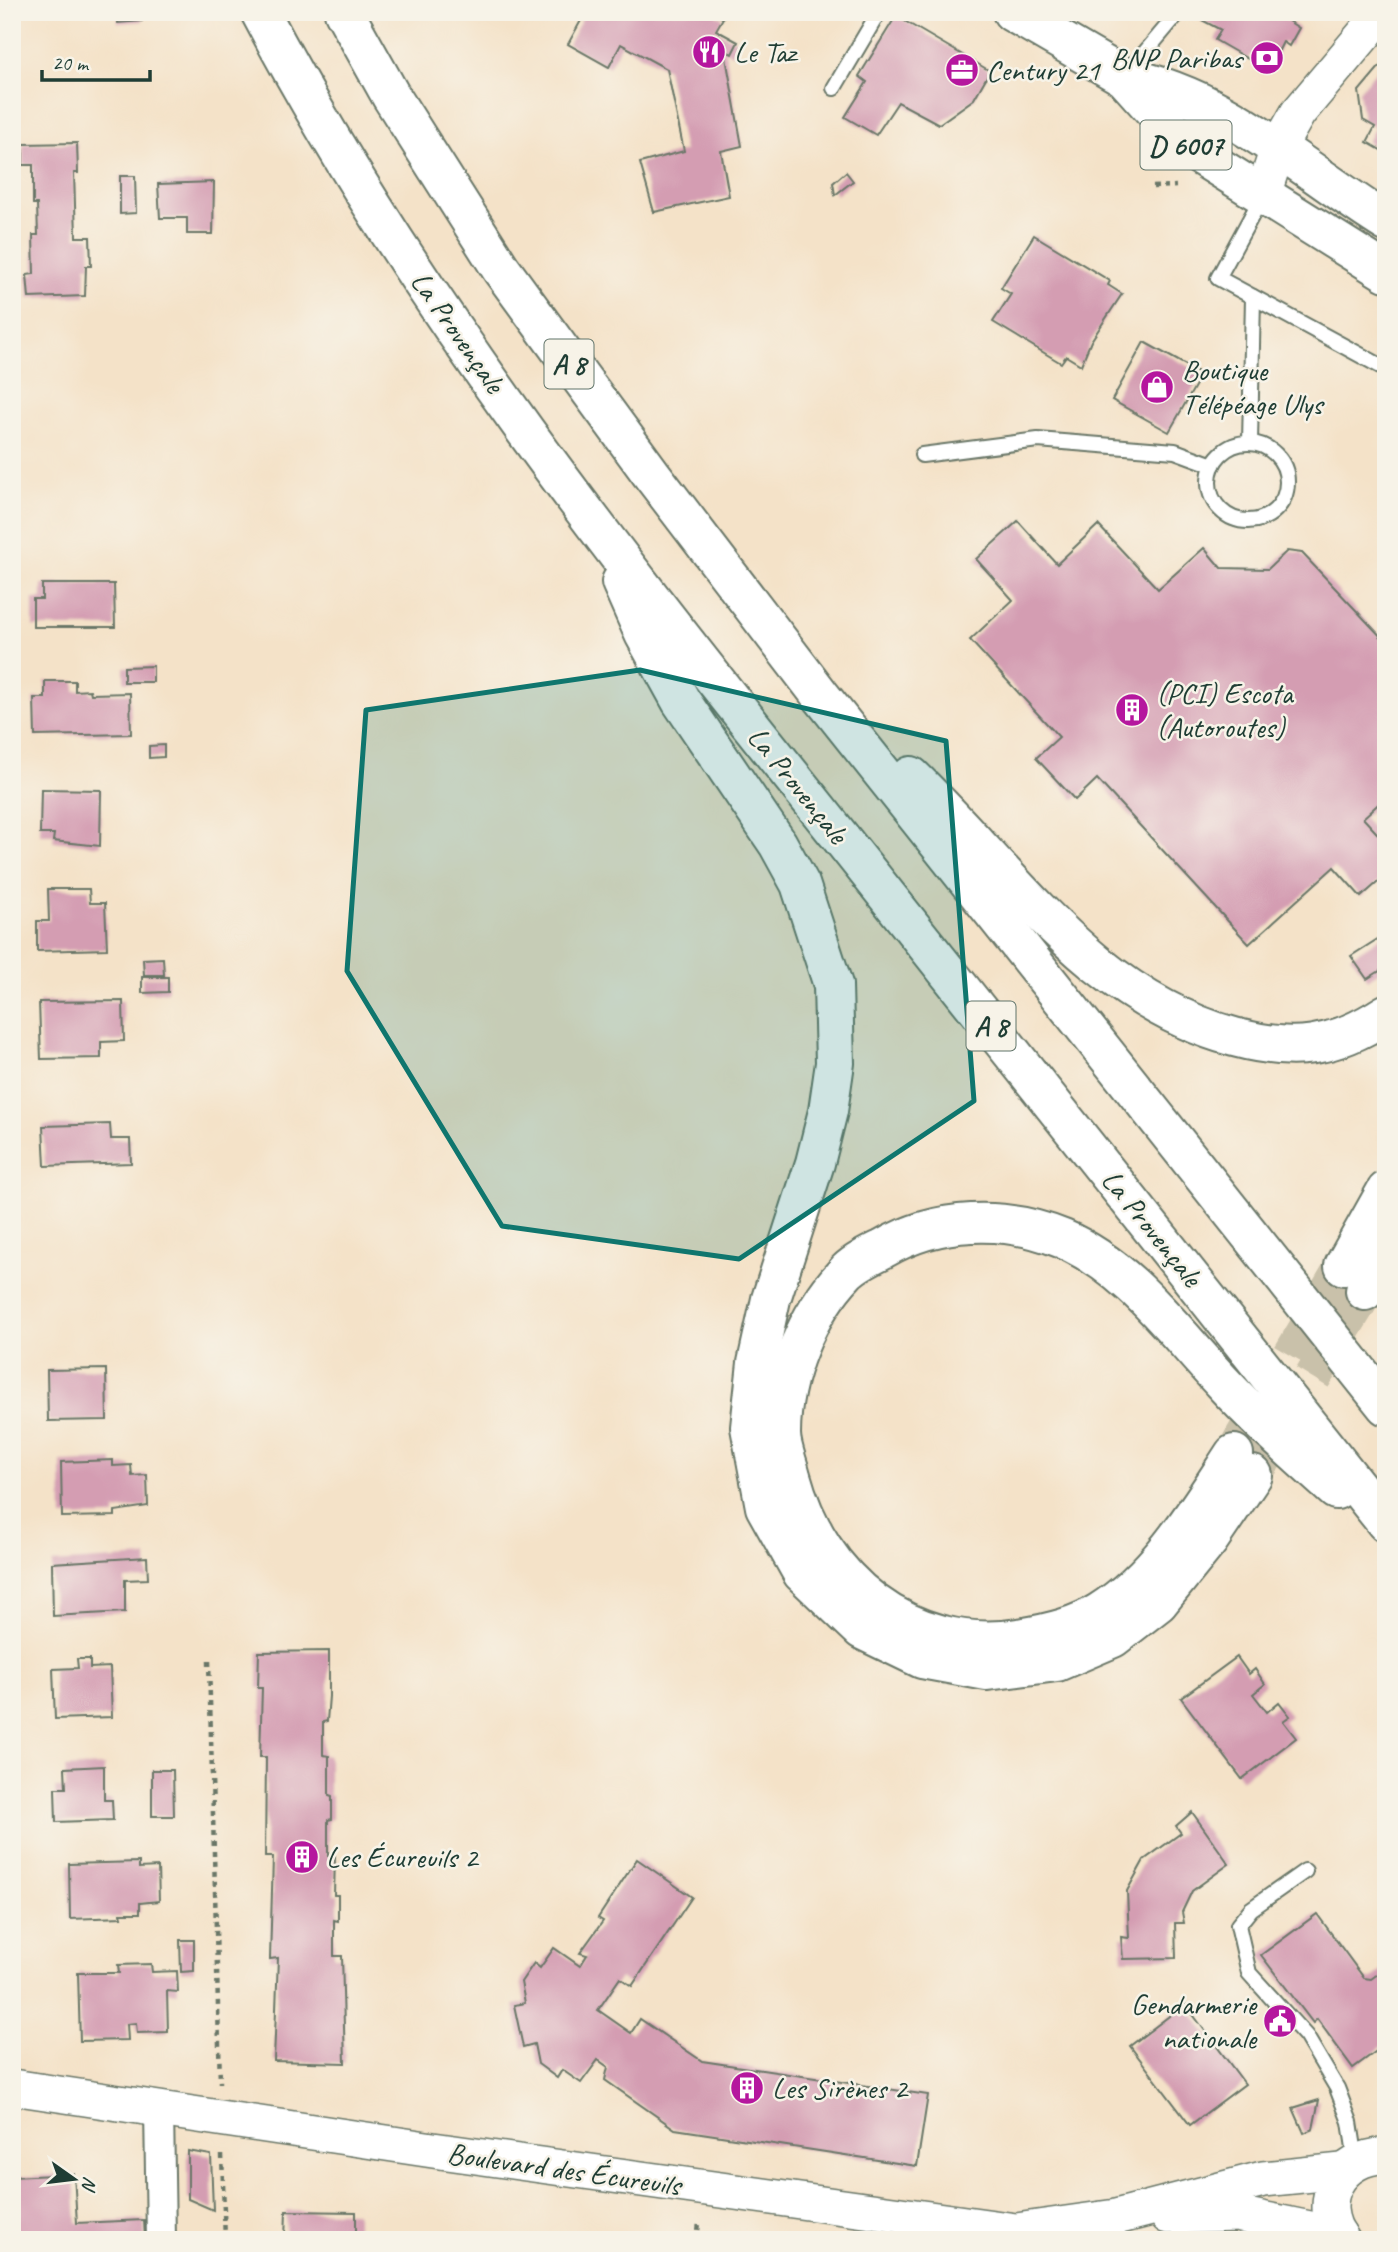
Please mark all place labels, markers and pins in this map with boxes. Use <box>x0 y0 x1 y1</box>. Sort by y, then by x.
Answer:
restaurant icon: Le Taz <box>690 33 728 71</box>
place label: Le Taz <box>734 33 799 71</box>
place label: BNP Paribas <box>1111 39 1245 77</box>
bank icon: BNP Paribas <box>1248 39 1286 77</box>
office icon: Century 21 <box>943 51 981 89</box>
place label: Century 21 <box>986 51 1101 89</box>
place label: Boutique Télépéage Ulys <box>1182 351 1325 423</box>
shop icon: Boutique Télépéage Ulys <box>1138 368 1176 406</box>
place label: (PCI) Escota (Autoroutes) <box>1156 674 1295 746</box>
building icon: (PCI) Escota (Autoroutes) <box>1113 691 1151 729</box>
building icon: Les Écureuils 2 <box>283 1838 321 1876</box>
place label: Les Écureuils 2 <box>326 1838 480 1876</box>
place label: Gendarmerie nationale <box>1131 1985 1258 2057</box>
public building icon: Gendarmerie nationale <box>1261 2002 1299 2040</box>
building icon: Les Sirènes 2 <box>728 2069 766 2107</box>
place label: Les Sirènes 2 <box>772 2069 909 2107</box>

